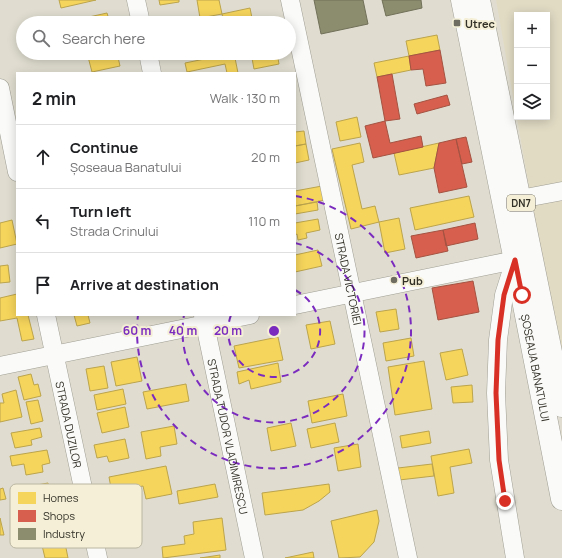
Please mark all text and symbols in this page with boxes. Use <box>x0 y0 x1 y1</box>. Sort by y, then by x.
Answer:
map controls <box>514 12 550 120</box>
button: + <box>514 12 550 48</box>
search box <box>16 16 296 60</box>
place label: Utrec <box>465 16 495 31</box>
marker: Utrec <box>452 18 462 28</box>
icon: search <box>30 27 52 49</box>
text: Search here <box>62 28 145 49</box>
button: − <box>514 48 550 84</box>
button: layers <box>514 84 550 120</box>
text: 2 min <box>32 87 76 110</box>
text: Walk · 130 m <box>210 89 280 107</box>
text: Continue <box>70 137 138 158</box>
icon: ahead <box>32 146 54 168</box>
text: 20 m <box>251 148 280 166</box>
text: Șoseaua Banatului <box>70 158 182 176</box>
road number: DN7 <box>507 195 535 211</box>
text: Turn left <box>70 201 132 222</box>
icon: left <box>32 210 54 232</box>
text: 110 m <box>248 212 280 230</box>
text: Strada Crinului <box>70 222 159 240</box>
street label: STRADA VICTORIEI <box>332 231 366 326</box>
place label: Pub <box>402 273 423 288</box>
icon: arrive <box>32 274 54 296</box>
text: Arrive at destination <box>70 274 219 295</box>
marker: Pub <box>389 275 399 285</box>
route start <box>513 286 531 304</box>
street label: ȘOSEAUA BANATULUI <box>518 313 554 422</box>
text: 60 m <box>123 322 151 339</box>
text: 40 m <box>169 322 197 339</box>
text: 20 m <box>214 322 242 339</box>
centre of rings <box>267 324 281 338</box>
street label: STRADA TUDOR VLADIMIRESCU <box>205 357 252 516</box>
street label: STRADA DUZILOR <box>53 380 86 469</box>
legend <box>10 484 142 548</box>
text: Homes <box>43 490 79 505</box>
route end <box>496 492 514 510</box>
text: Shops <box>43 508 75 523</box>
text: Industry <box>43 526 85 541</box>

